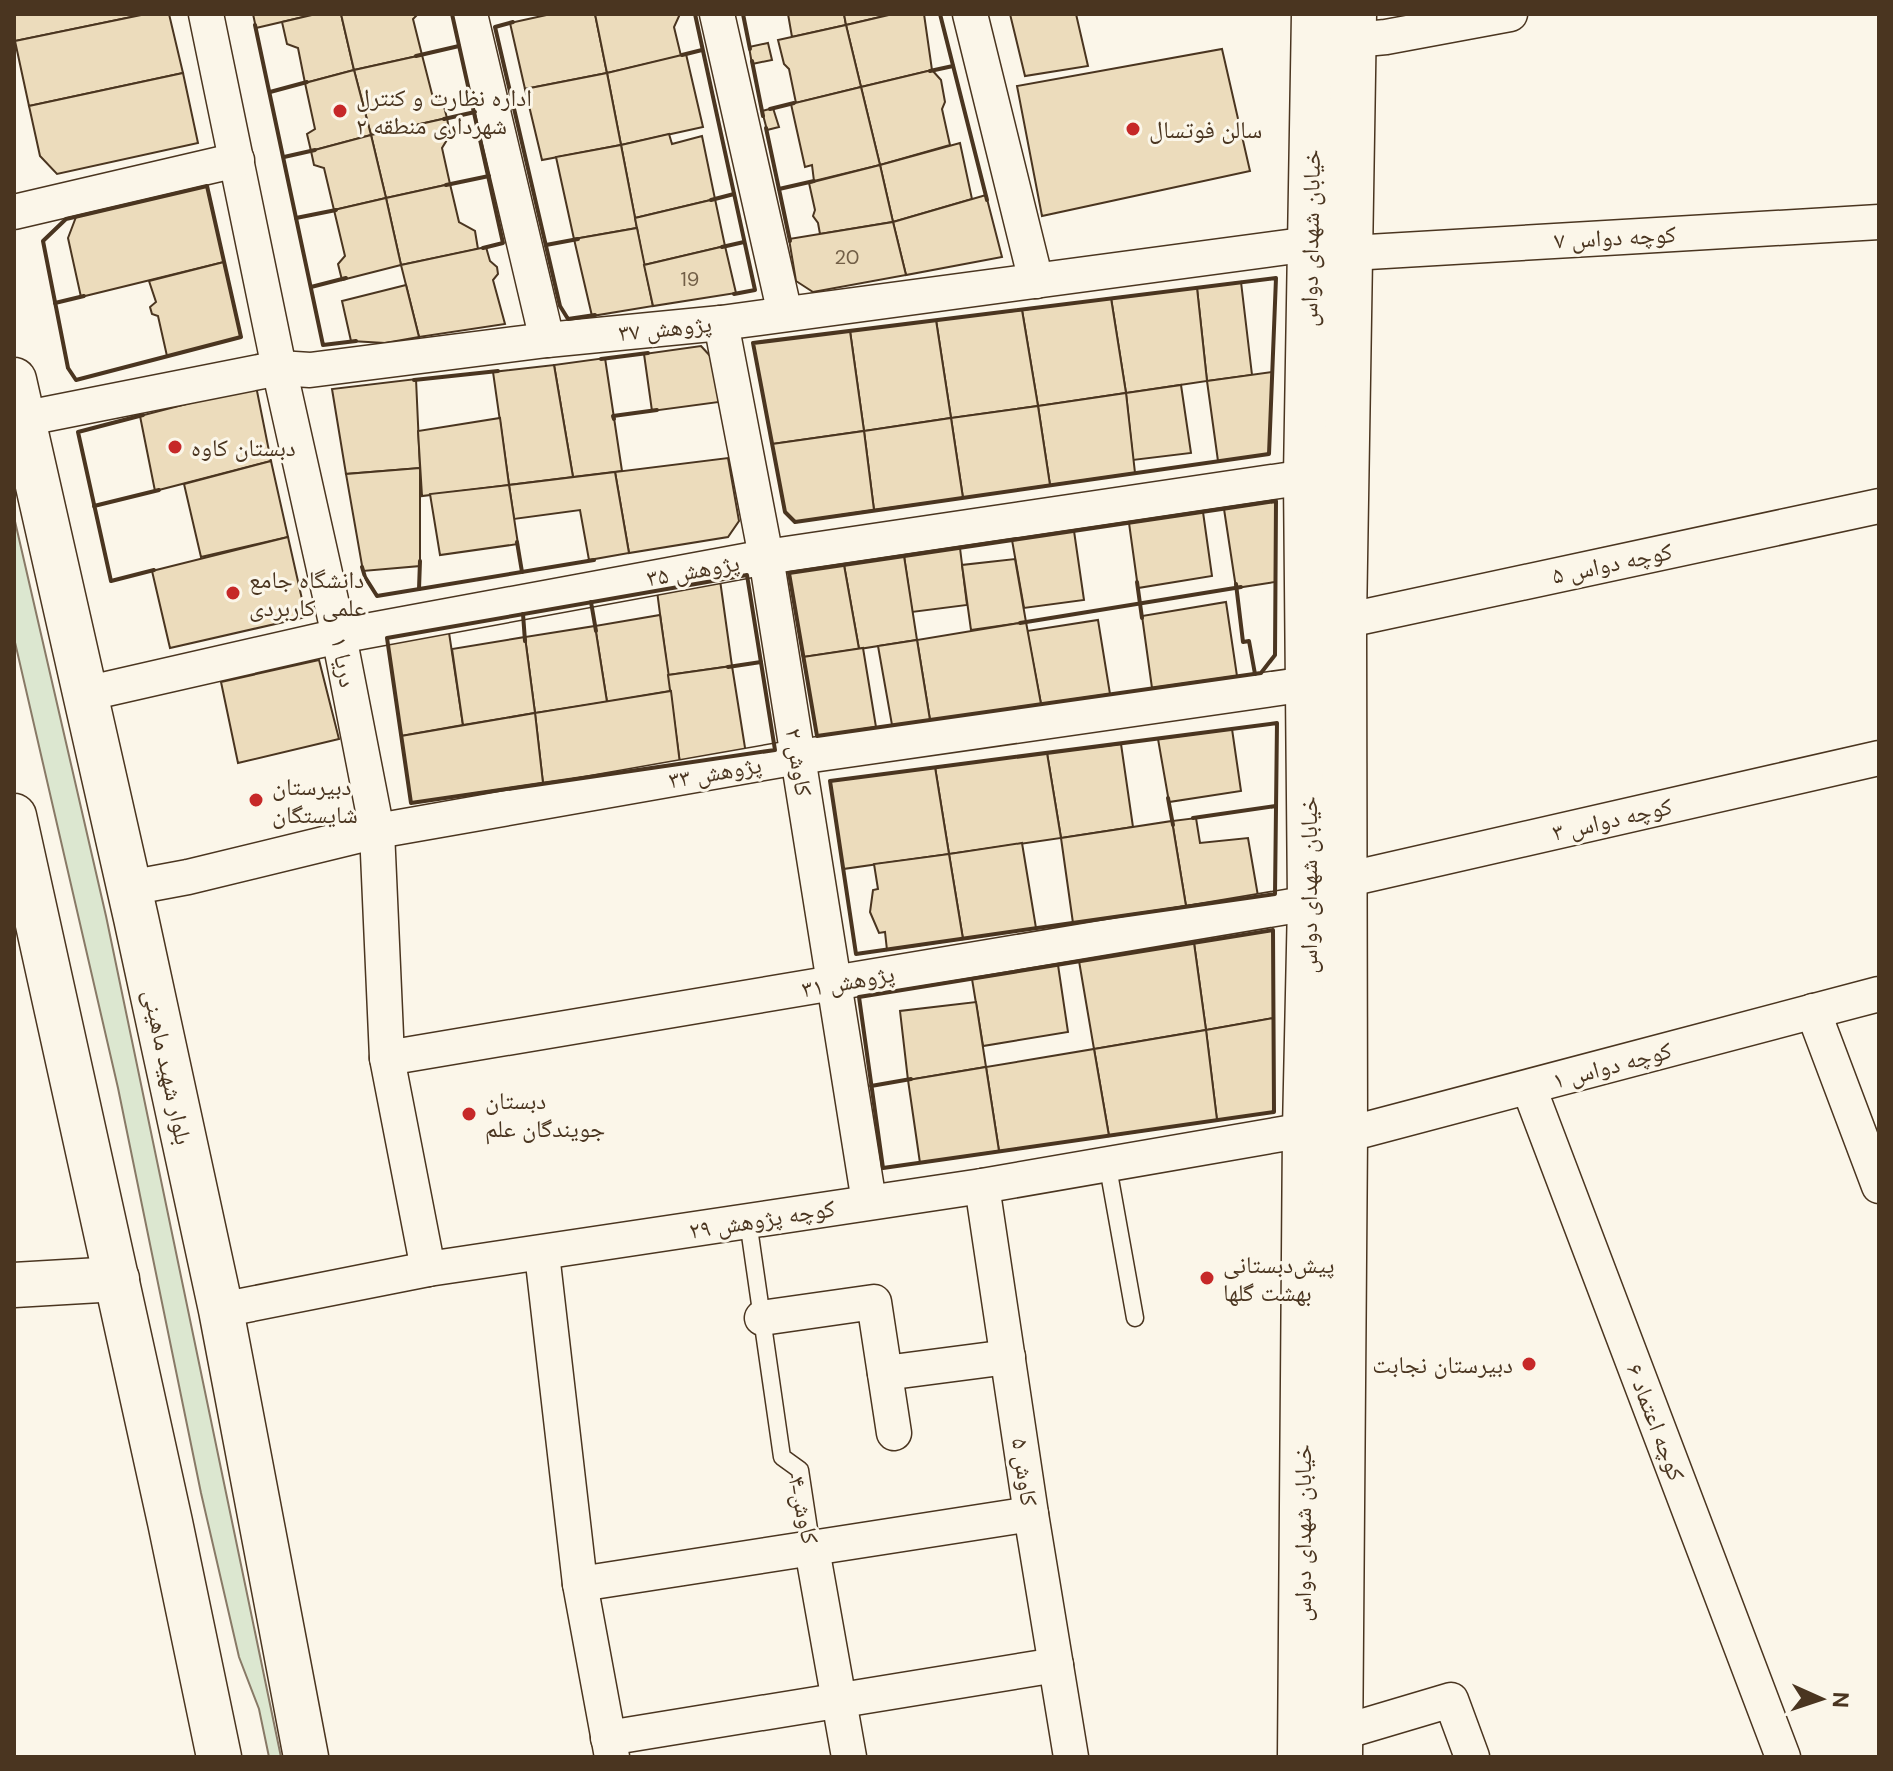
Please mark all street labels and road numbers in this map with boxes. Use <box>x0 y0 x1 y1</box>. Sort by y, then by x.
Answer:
street label: خیابان شهدای دواس <box>1293 149 1327 327</box>
street label: کوچه دواس ۷ <box>1553 218 1677 256</box>
street label: پژوهش ۳۷ <box>617 308 713 348</box>
street label: کوچه دواس ۵ <box>1549 535 1675 591</box>
street label: پژوهش ۳۵ <box>644 547 742 593</box>
street label: دریا ۱ <box>324 634 364 690</box>
street label: کاوش ۲ <box>778 726 820 798</box>
street label: پژوهش ۳۳ <box>666 749 764 795</box>
street label: کوچه دواس ۳ <box>1549 790 1675 848</box>
street label: خیابان شهدای دواس <box>1293 796 1324 974</box>
street label: پژوهش ۳۱ <box>799 958 897 1004</box>
street label: بلوار شهید ماهینی <box>136 987 200 1147</box>
street label: کوچه دواس ۱ <box>1549 1034 1675 1096</box>
street label: کوچه پژوهش ۲۹ <box>687 1192 837 1246</box>
street label: کوچه اعتماد ۶ <box>1619 1359 1693 1485</box>
street label: کاوش ۵ <box>1005 1436 1045 1508</box>
street label: خیابان شهدای دواس <box>1287 1444 1318 1622</box>
street label: کاوش ۴ <box>782 1473 826 1547</box>

